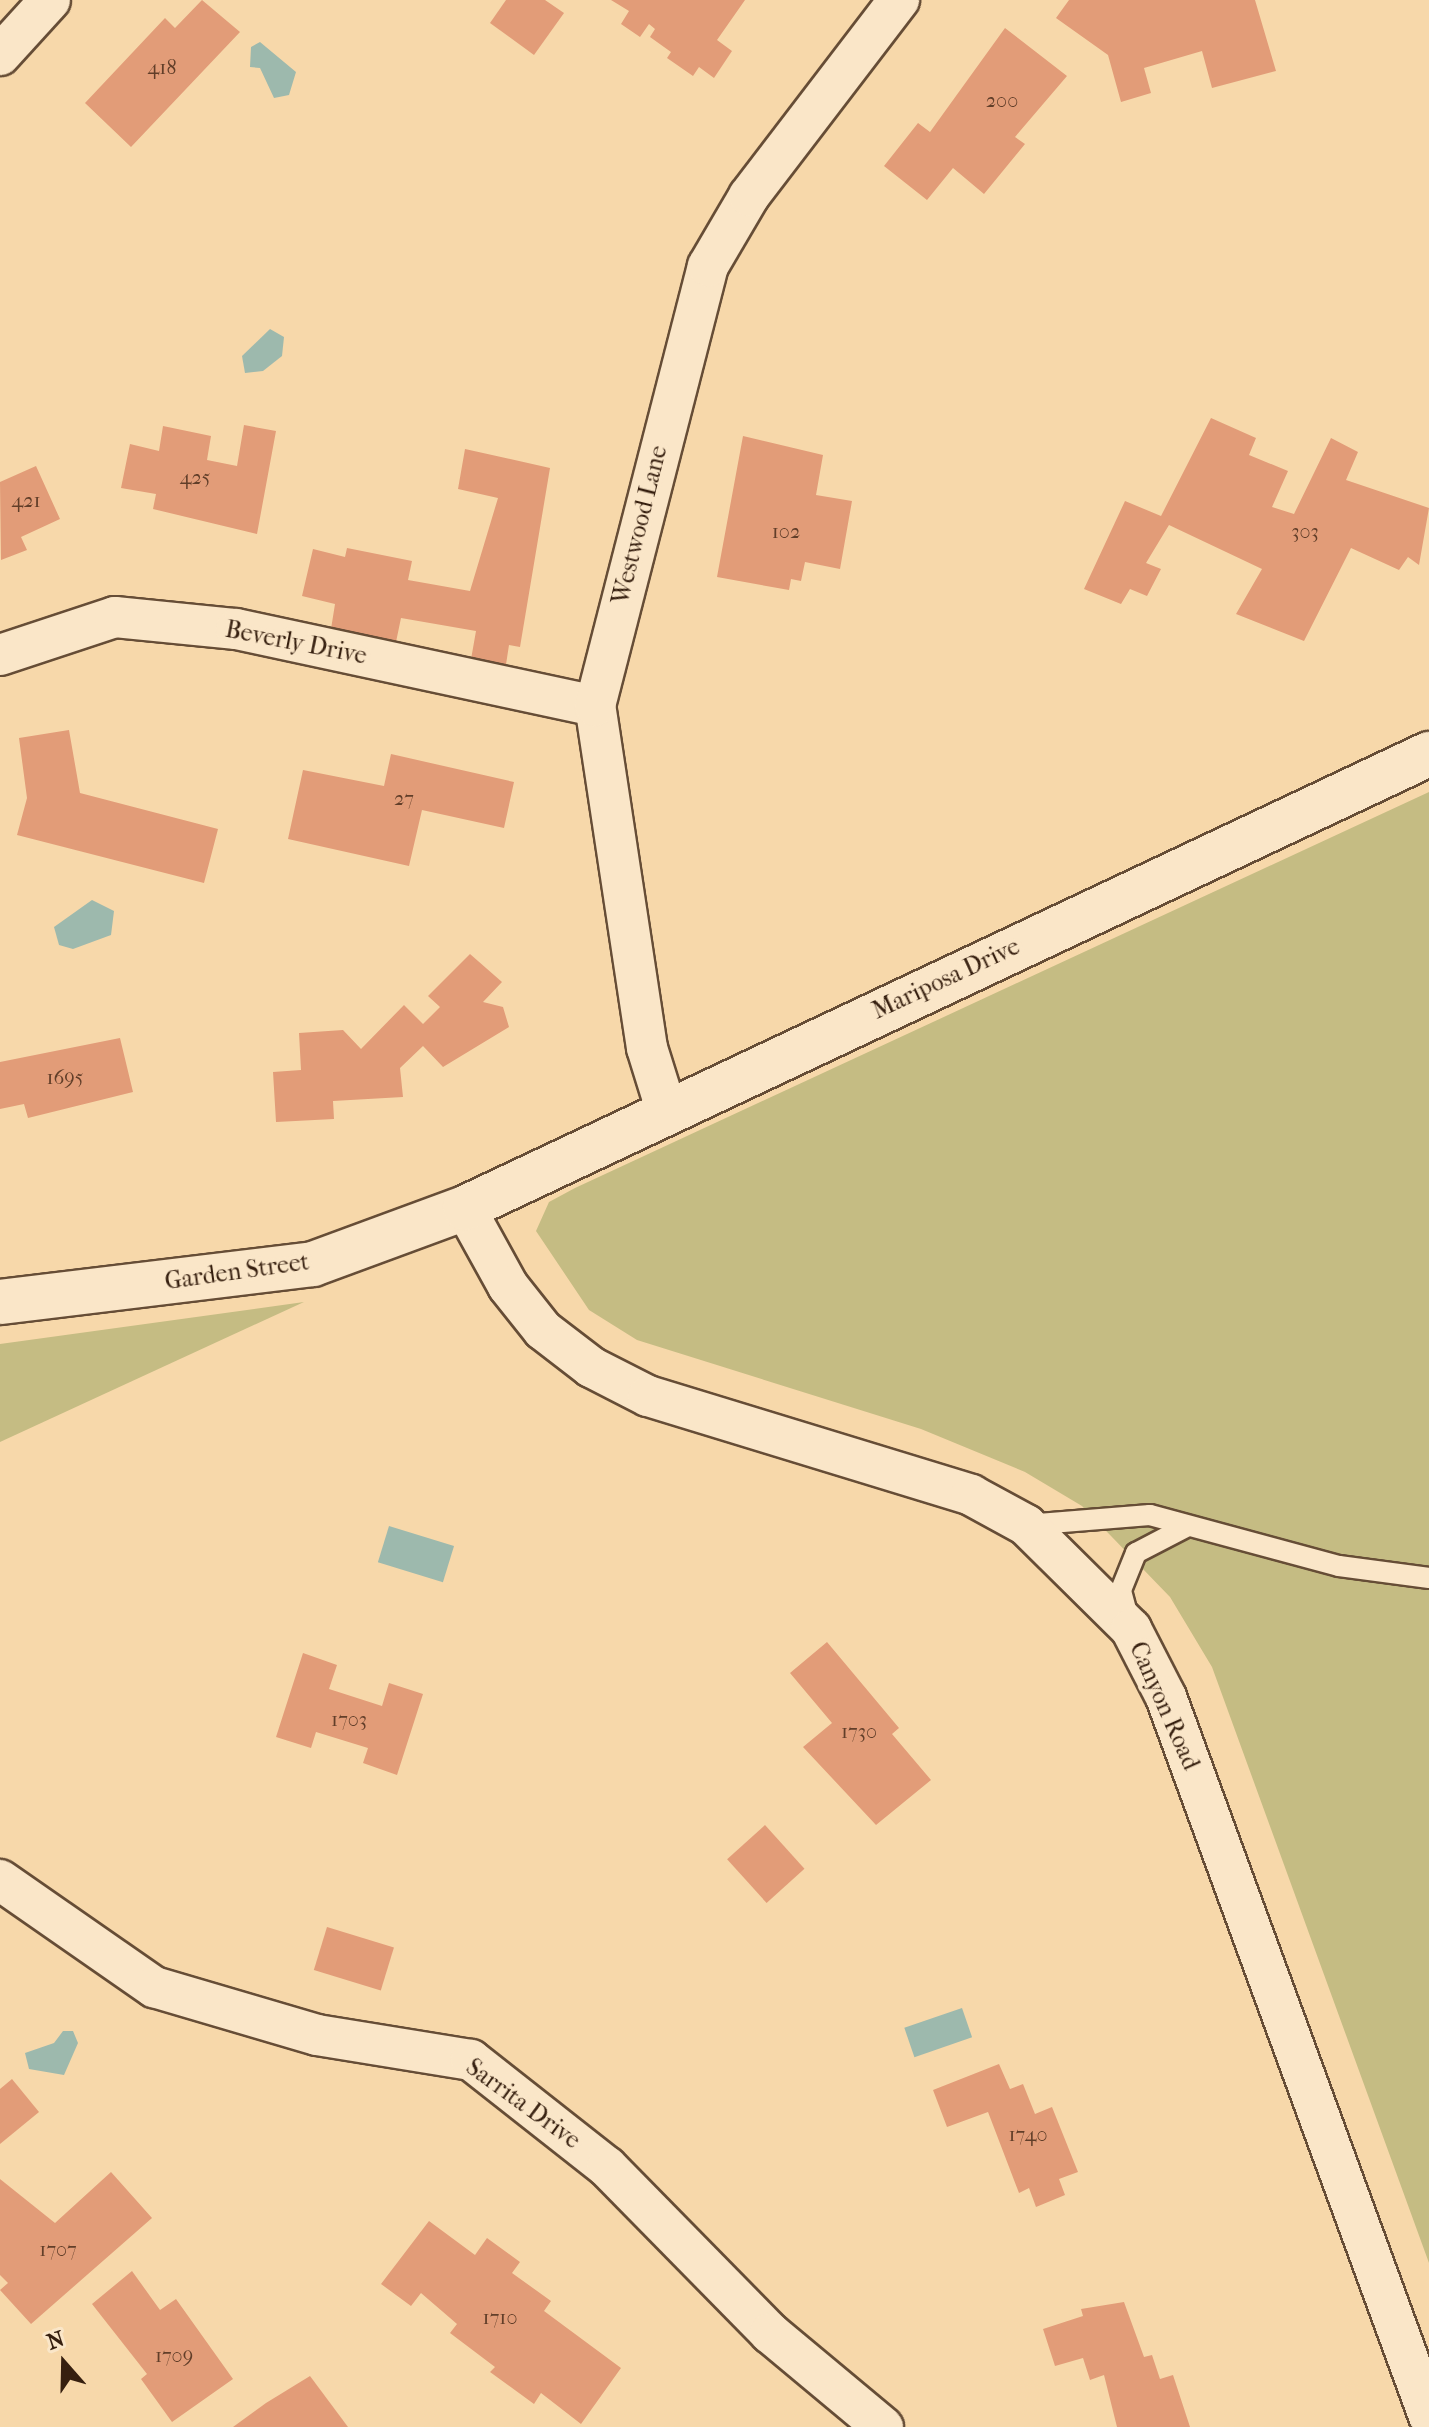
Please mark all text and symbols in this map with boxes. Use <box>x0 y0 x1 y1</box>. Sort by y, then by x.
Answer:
house number: 418 <box>148 55 176 79</box>
house number: 200 <box>986 88 1018 112</box>
street label: Westwood Lane <box>606 443 674 607</box>
house number: 425 <box>180 465 210 489</box>
house number: 421 <box>11 488 41 512</box>
house number: 102 <box>772 519 800 543</box>
house number: 303 <box>1291 519 1319 543</box>
street label: Beverly Drive <box>223 615 369 671</box>
house number: 27 <box>394 786 414 810</box>
street label: Mariposa Drive <box>868 932 1024 1026</box>
house number: 1695 <box>46 1065 84 1089</box>
street label: Garden Street <box>163 1248 311 1296</box>
street label: Canyon Road <box>1123 1637 1205 1775</box>
house number: 1703 <box>331 1707 367 1731</box>
house number: 1730 <box>841 1719 877 1743</box>
street label: Sarrita Drive <box>460 2053 586 2155</box>
house number: 1740 <box>1008 2122 1048 2146</box>
house number: 1707 <box>39 2237 77 2261</box>
house number: 1710 <box>483 2305 517 2329</box>
north arrow <box>24 2323 104 2403</box>
text: N <box>43 2325 68 2356</box>
house number: 1709 <box>155 2343 193 2367</box>

